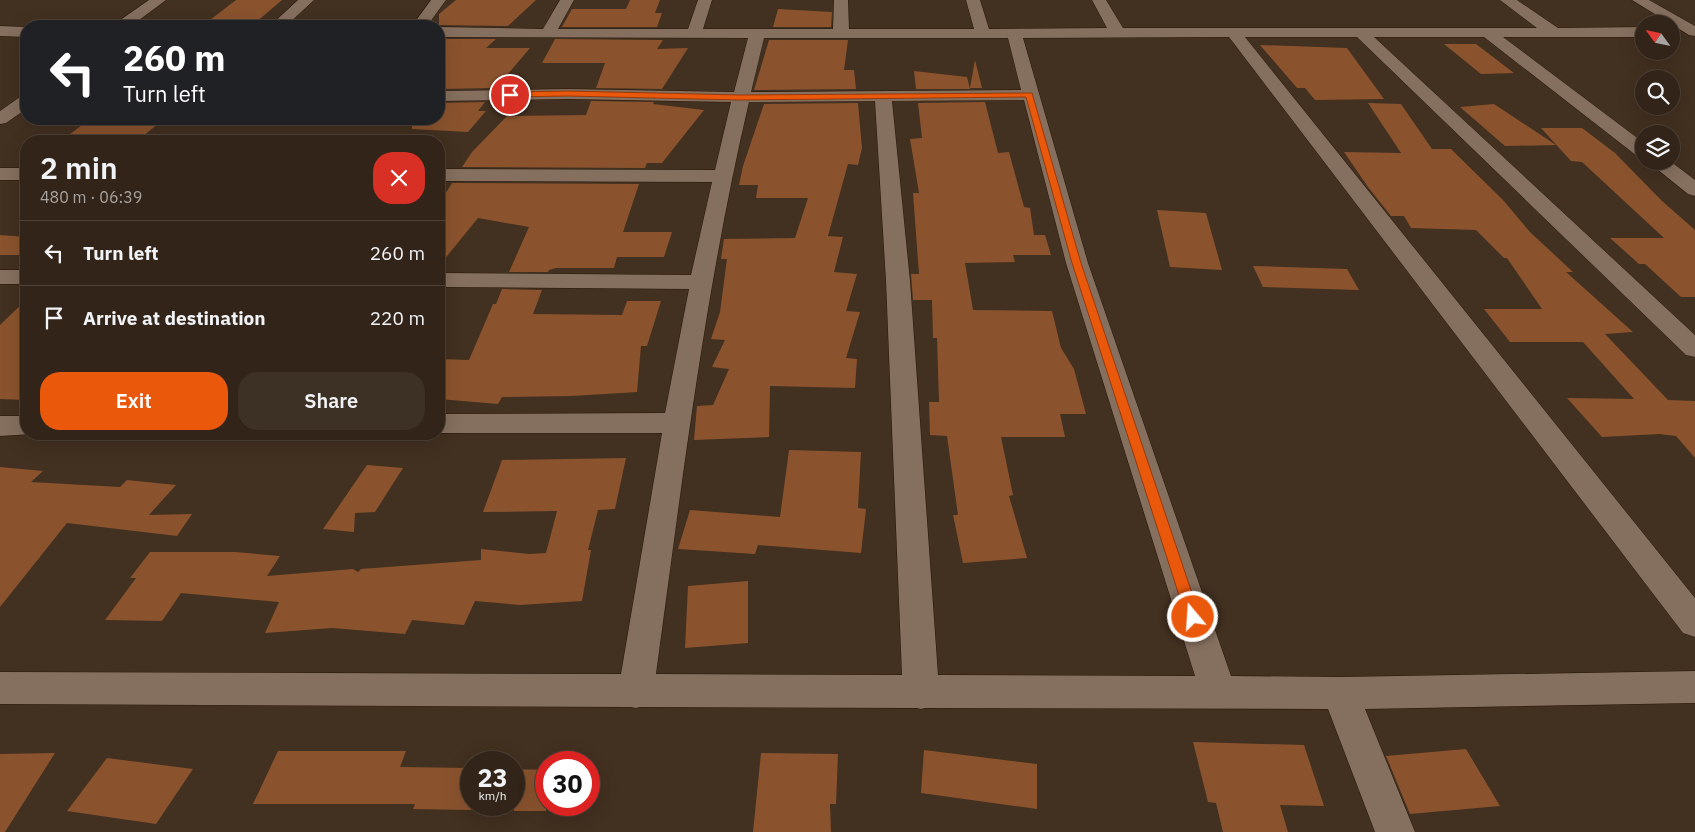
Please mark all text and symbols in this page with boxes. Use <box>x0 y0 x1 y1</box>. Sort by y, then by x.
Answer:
north arrow <box>1635 15 1680 60</box>
map controls <box>1635 15 1680 170</box>
text: 260 m <box>123 35 226 81</box>
icon: left <box>40 40 105 105</box>
button: search <box>1635 70 1680 115</box>
pin <box>489 74 531 116</box>
text: Turn left <box>123 79 206 108</box>
icon: arrive <box>496 81 524 109</box>
button: layers <box>1635 125 1680 170</box>
text: 2 min <box>40 148 118 187</box>
button: close <box>373 152 425 204</box>
text: 480 m · 06:39 <box>40 187 142 207</box>
icon: left <box>40 239 68 267</box>
text: Turn left <box>83 241 159 265</box>
text: 260 m <box>370 241 425 265</box>
icon: arrive <box>40 304 68 332</box>
text: Arrive at destination <box>83 306 266 330</box>
text: 220 m <box>370 306 425 330</box>
button: Exit <box>40 372 228 430</box>
button: Share <box>238 372 425 430</box>
position arrow <box>1166 590 1218 642</box>
speed limit sign: 30 <box>535 751 600 816</box>
text: 23 <box>477 761 508 794</box>
text: km/h <box>478 788 507 803</box>

